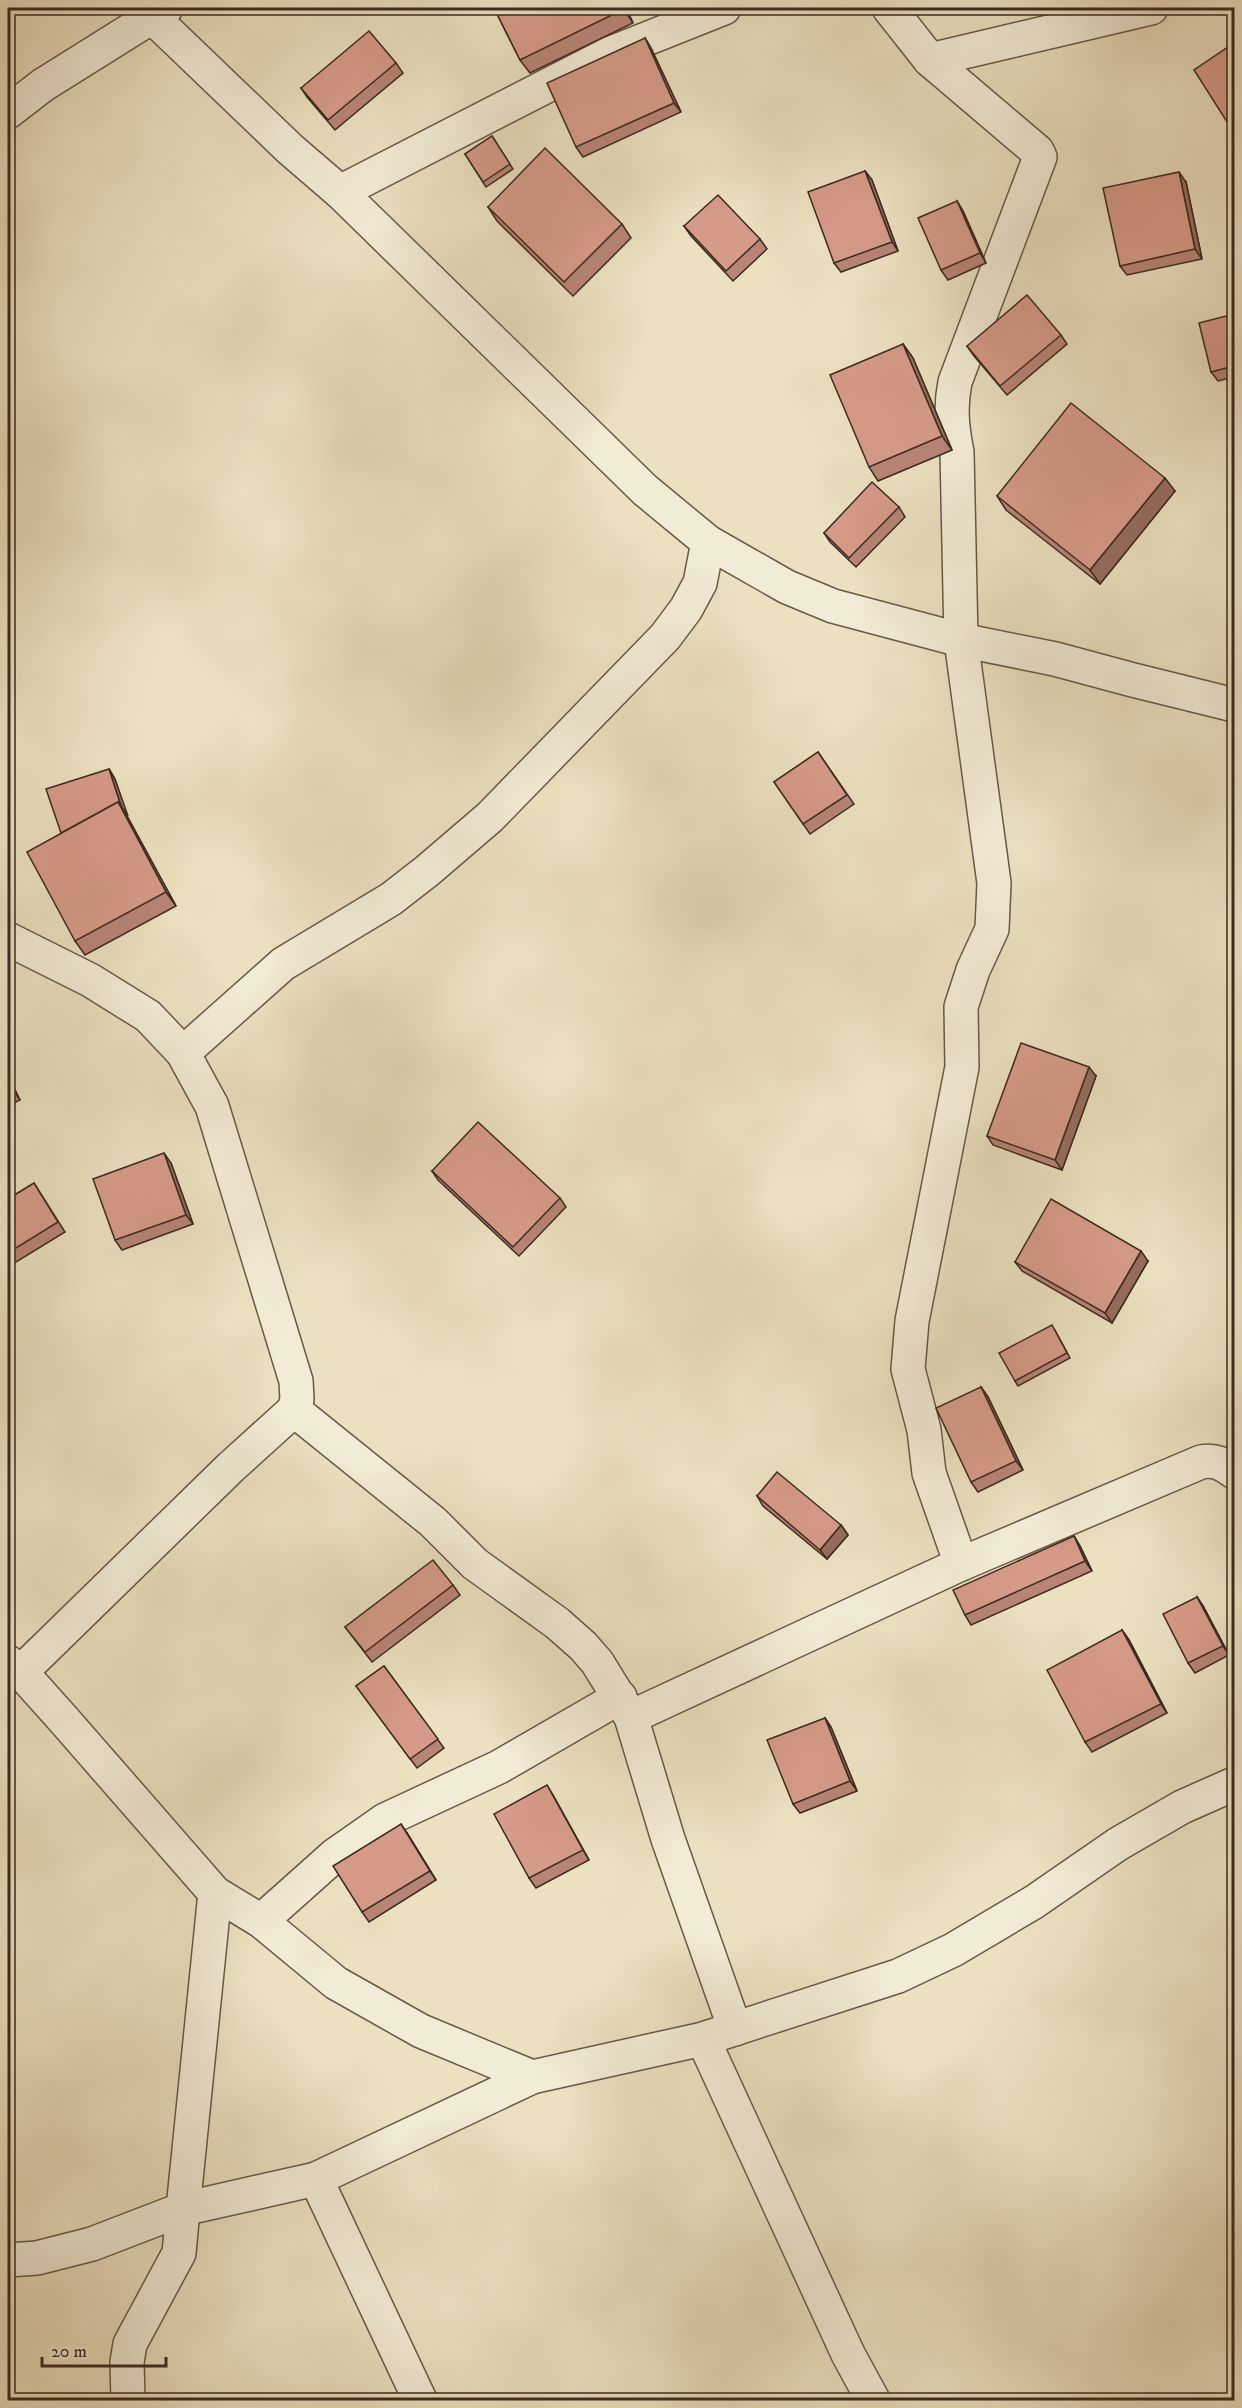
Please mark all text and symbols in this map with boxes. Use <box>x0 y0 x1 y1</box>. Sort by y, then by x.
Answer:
scale bar <box>42 2330 166 2368</box>
text: 20 m <box>51 2341 87 2363</box>

